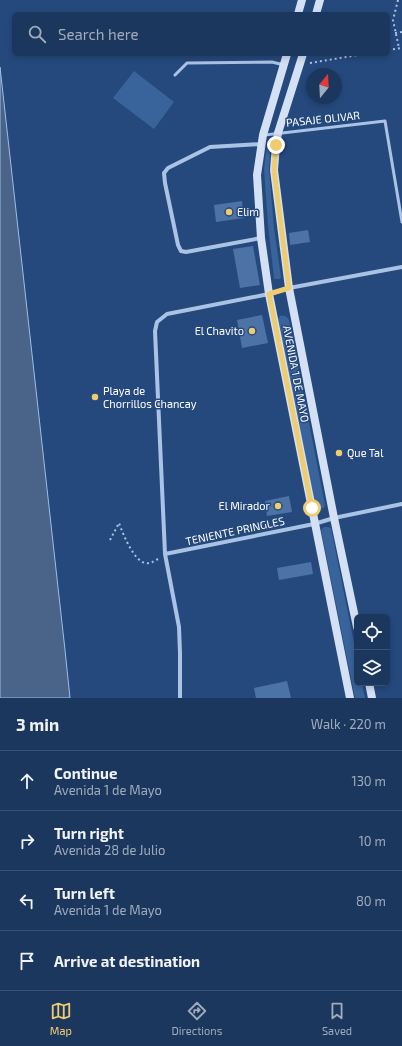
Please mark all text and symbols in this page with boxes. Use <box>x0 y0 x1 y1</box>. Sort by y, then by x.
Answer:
search box <box>12 12 390 56</box>
icon: search <box>26 23 48 45</box>
text: Search here <box>58 25 139 43</box>
north arrow <box>306 68 342 104</box>
street label: PASAJE OLIVAR <box>285 108 361 129</box>
route end <box>267 136 285 154</box>
place label: Elim <box>237 205 259 218</box>
marker: Elim <box>224 207 234 217</box>
place label: El Chavito <box>195 324 244 337</box>
street label: AVENIDA 1 DE MAYO <box>281 324 312 423</box>
marker: El Chavito <box>247 326 257 336</box>
place label: Playa de Chorrillos Chancay <box>103 384 197 410</box>
marker: Playa de Chorrillos Chancay <box>90 392 100 402</box>
place label: Que Tal <box>347 446 384 460</box>
marker: Que Tal <box>334 448 344 458</box>
place label: El Mirador <box>219 499 271 512</box>
route start <box>303 499 321 517</box>
marker: El Mirador <box>273 501 283 511</box>
street label: TENIENTE PRINGLES <box>184 514 286 547</box>
map controls <box>354 614 390 686</box>
button: locate <box>354 614 390 650</box>
button: layers <box>354 650 390 686</box>
text: 3 min <box>16 714 59 734</box>
text: Walk · 220 m <box>311 716 386 732</box>
text: Continue <box>54 764 117 782</box>
icon: ahead <box>16 770 38 792</box>
text: 130 m <box>351 773 386 789</box>
text: Avenida 1 de Mayo <box>54 782 162 798</box>
text: Turn right <box>54 824 124 842</box>
icon: right <box>16 830 38 852</box>
text: 10 m <box>359 833 386 849</box>
text: Avenida 28 de Julio <box>54 842 165 858</box>
text: Turn left <box>54 884 115 902</box>
icon: left <box>16 890 38 912</box>
text: 80 m <box>356 893 386 909</box>
text: Avenida 1 de Mayo <box>54 902 162 918</box>
icon: arrive <box>16 950 38 972</box>
text: Arrive at destination <box>54 952 200 970</box>
tab: Map <box>50 1000 72 1037</box>
tab: Directions <box>172 1000 222 1037</box>
tab: Saved <box>322 1000 352 1037</box>

